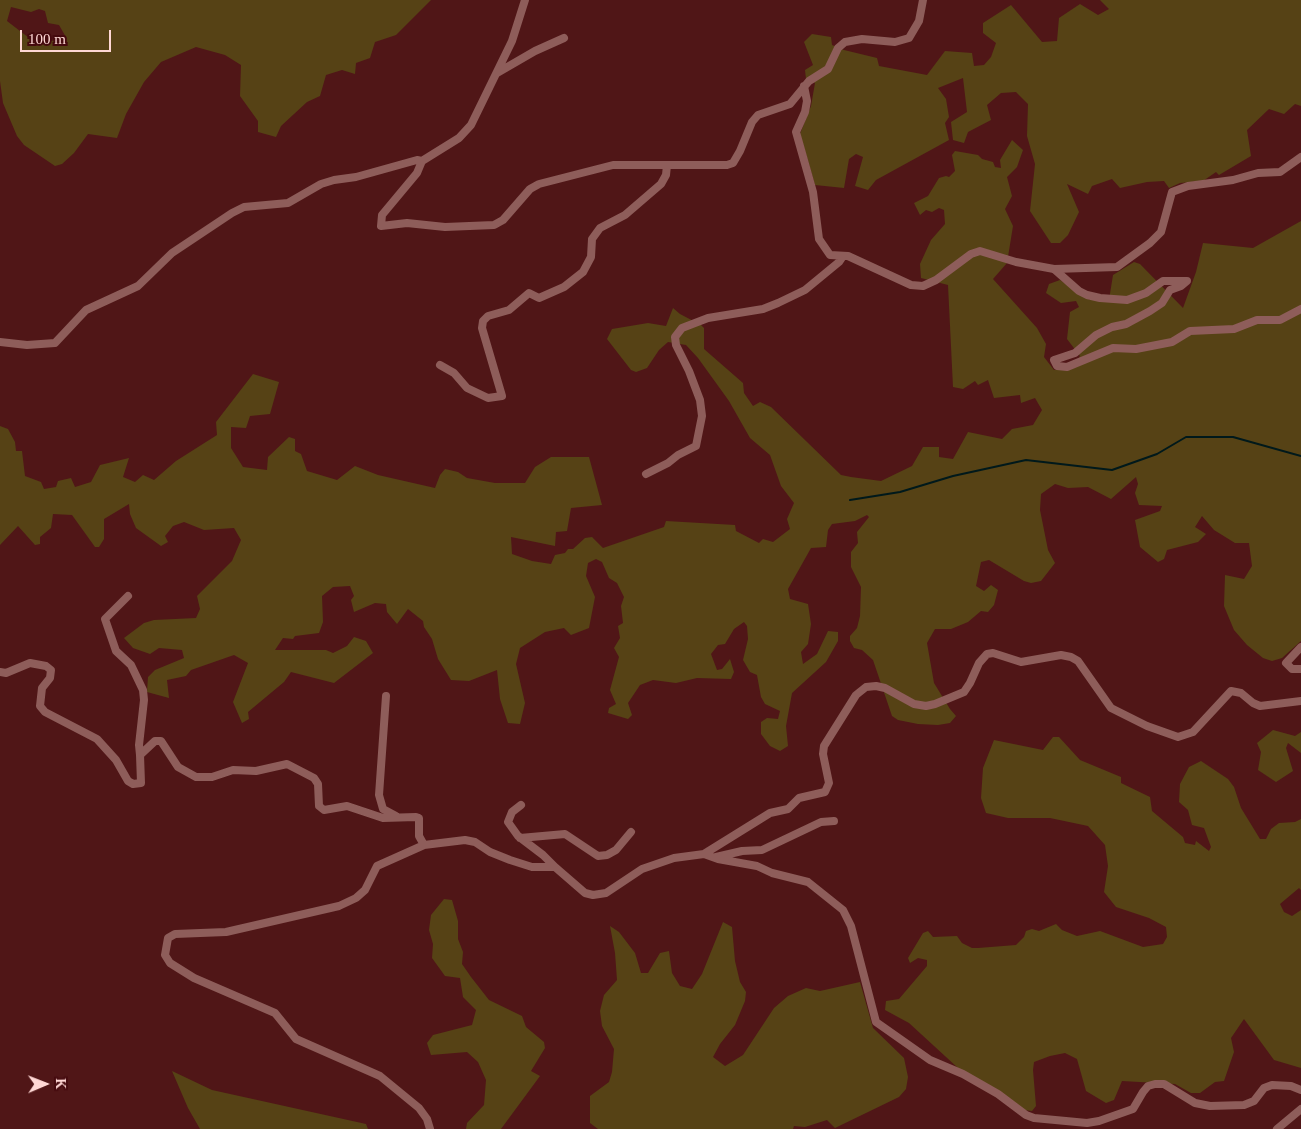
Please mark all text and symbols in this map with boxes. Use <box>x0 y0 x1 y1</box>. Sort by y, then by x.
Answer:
scale bar <box>22 20 114 52</box>
text: 100 m <box>28 31 66 47</box>
north arrow <box>20 1059 70 1109</box>
text: K <box>53 1078 68 1089</box>

